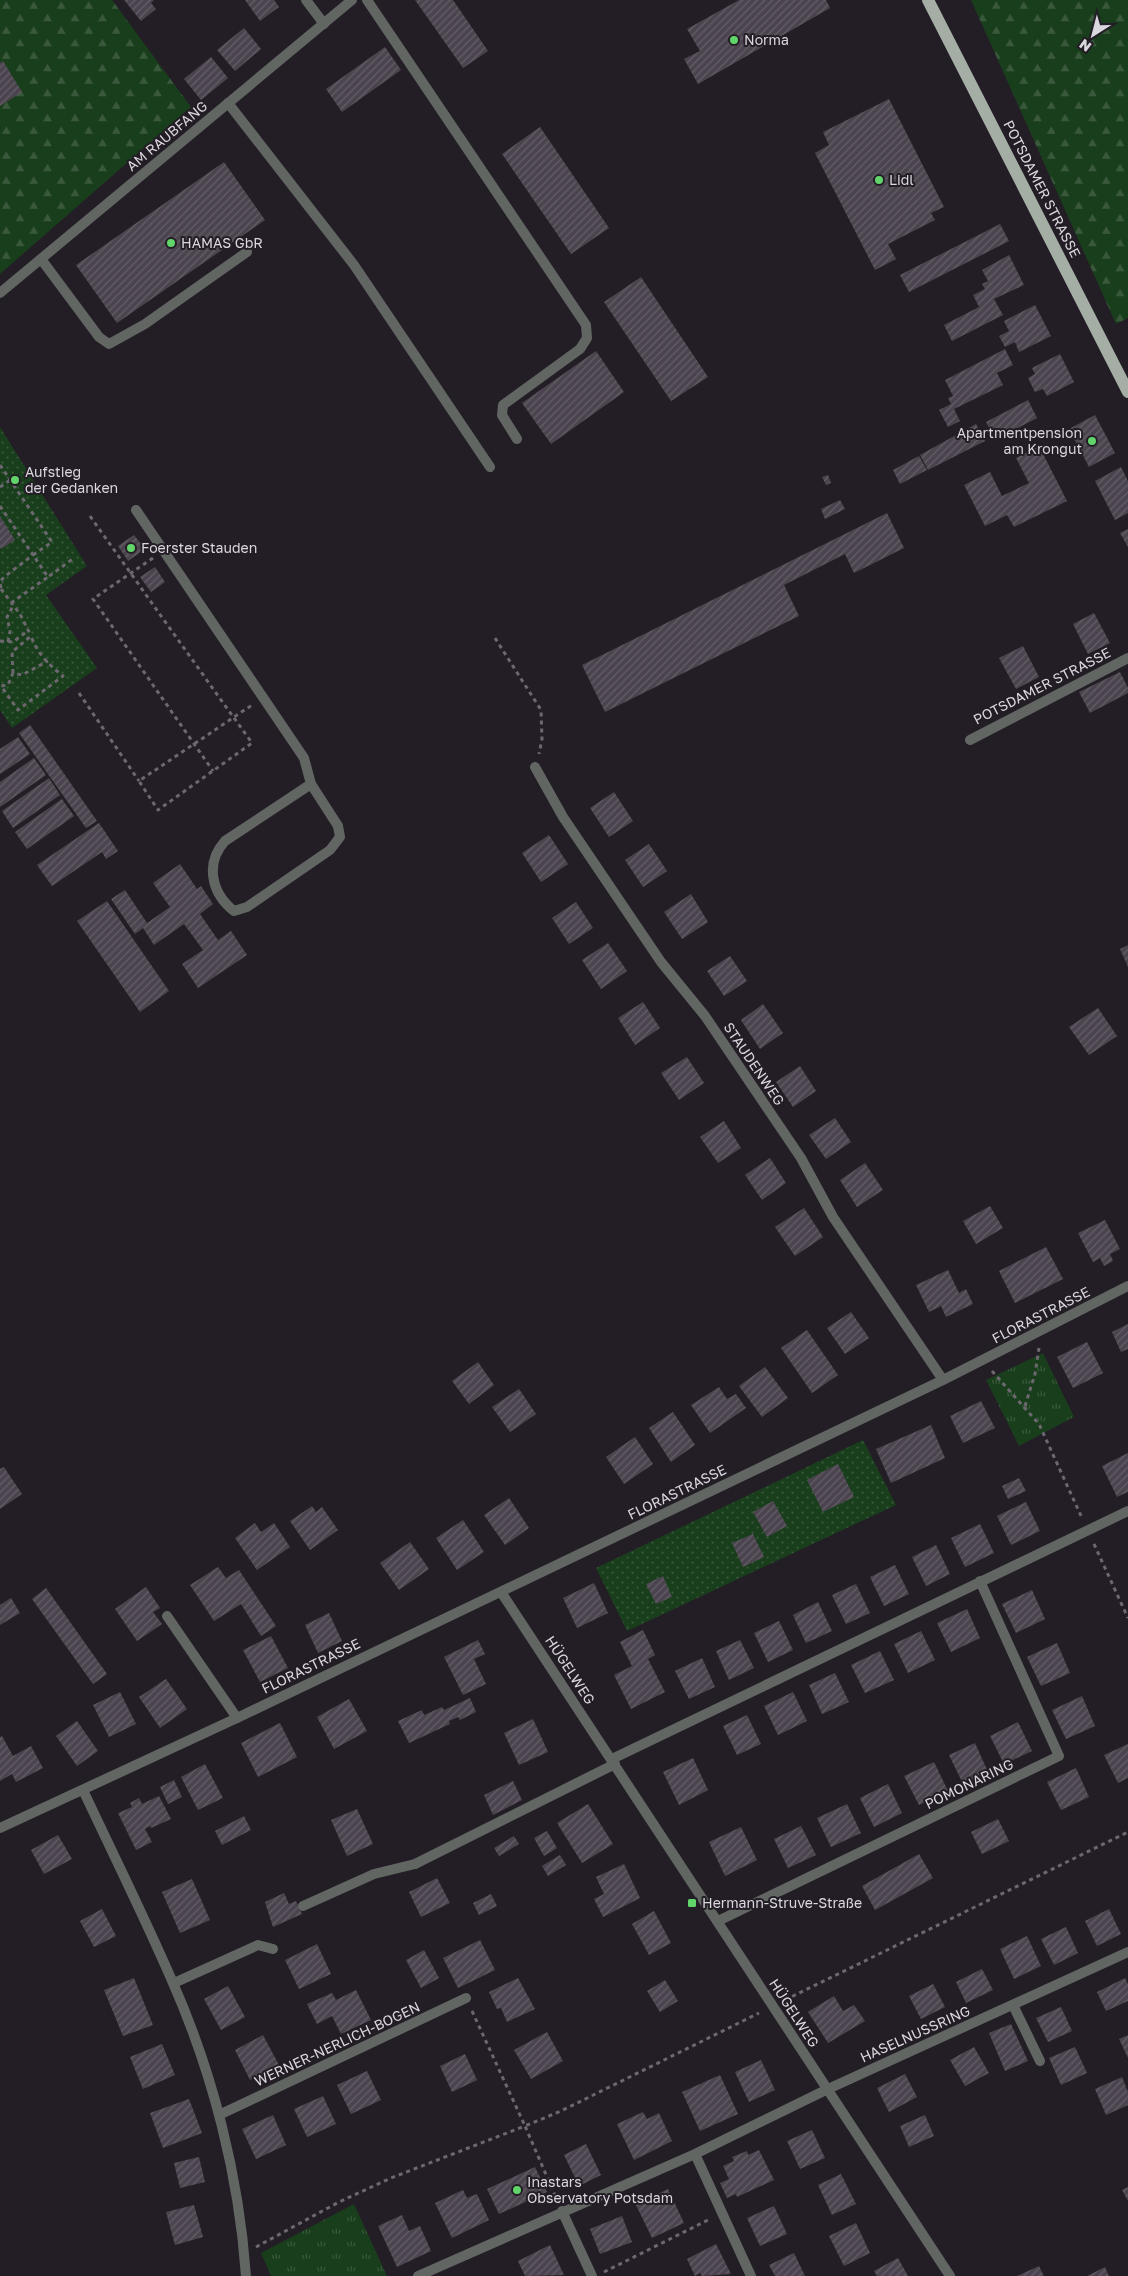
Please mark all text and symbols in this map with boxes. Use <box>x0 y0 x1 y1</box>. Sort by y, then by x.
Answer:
north arrow <box>1068 10 1118 60</box>
place label: Norma <box>744 31 789 48</box>
marker: Norma <box>728 34 740 46</box>
text: N <box>1076 36 1094 56</box>
street label: AM RAUBFANG <box>123 97 211 174</box>
street label: POTSDAMER STRASSE <box>1000 117 1085 260</box>
place label: Lidl <box>889 171 914 188</box>
marker: Lidl <box>873 174 885 186</box>
place label: HAMAS GbR <box>181 234 263 251</box>
marker: HAMAS GbR <box>165 237 177 249</box>
place label: Apartmentpension am Krongut <box>957 424 1082 457</box>
marker: Apartmentpension am Krongut <box>1086 435 1098 447</box>
place label: Aufstieg der Gedanken <box>25 463 118 496</box>
marker: Aufstieg der Gedanken <box>9 474 21 486</box>
place label: Foerster Stauden <box>141 539 257 556</box>
marker: Foerster Stauden <box>125 542 137 554</box>
street label: POTSDAMER STRASSE <box>970 643 1113 728</box>
street label: STAUDENWEG <box>720 1019 788 1109</box>
street label: FLORASTRASSE <box>989 1283 1093 1347</box>
street label: FLORASTRASSE <box>625 1460 729 1523</box>
street label: HÜGELWEG <box>542 1632 599 1707</box>
street label: FLORASTRASSE <box>259 1634 363 1697</box>
street label: POMONARING <box>922 1755 1016 1812</box>
place label: Hermann-Struve-Straße <box>702 1894 862 1911</box>
marker: Hermann-Struve-Straße <box>686 1897 698 1909</box>
street label: HÜGELWEG <box>766 1975 823 2050</box>
street label: WERNER-NERLICH-BOGEN <box>251 1998 422 2089</box>
street label: HASELNUSSRING <box>857 2002 973 2065</box>
place label: Inastars Observatory Potsdam <box>527 2173 673 2206</box>
marker: Inastars Observatory Potsdam <box>511 2184 523 2196</box>

